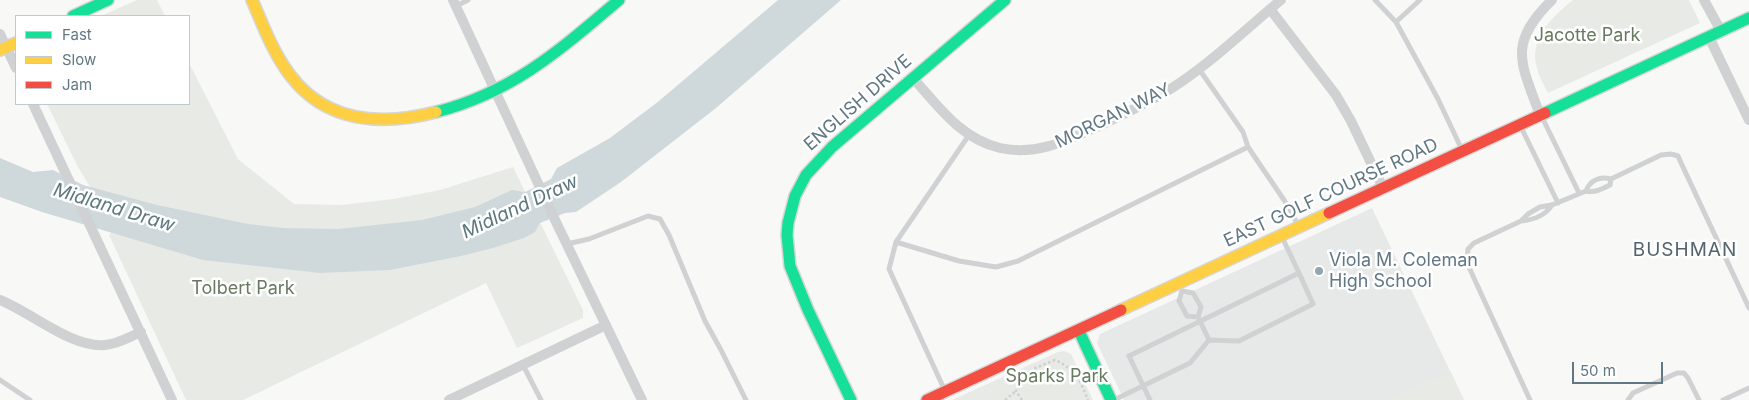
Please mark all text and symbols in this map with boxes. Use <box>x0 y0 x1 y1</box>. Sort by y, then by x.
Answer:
legend <box>15 15 190 105</box>
text: Fast <box>62 25 92 44</box>
park label: Jacotte Park <box>1534 25 1640 47</box>
text: Slow <box>62 50 96 69</box>
street label: ENGLISH DRIVE <box>800 50 916 156</box>
text: Jam <box>62 75 92 94</box>
street label: MORGAN WAY <box>1052 79 1174 153</box>
street label: EAST GOLF COURSE ROAD <box>1220 134 1442 252</box>
water label: Midland Draw <box>458 170 582 244</box>
water label: Midland Draw <box>51 179 177 237</box>
district label: BUSHMAN <box>1632 239 1738 261</box>
place label: Viola M. Coleman High School <box>1329 250 1478 292</box>
marker: Viola M. Coleman High School <box>1313 265 1325 277</box>
park label: Tolbert Park <box>191 278 295 300</box>
scale bar <box>1574 352 1665 384</box>
text: 50 m <box>1580 361 1616 380</box>
park label: Sparks Park <box>1006 366 1108 388</box>

